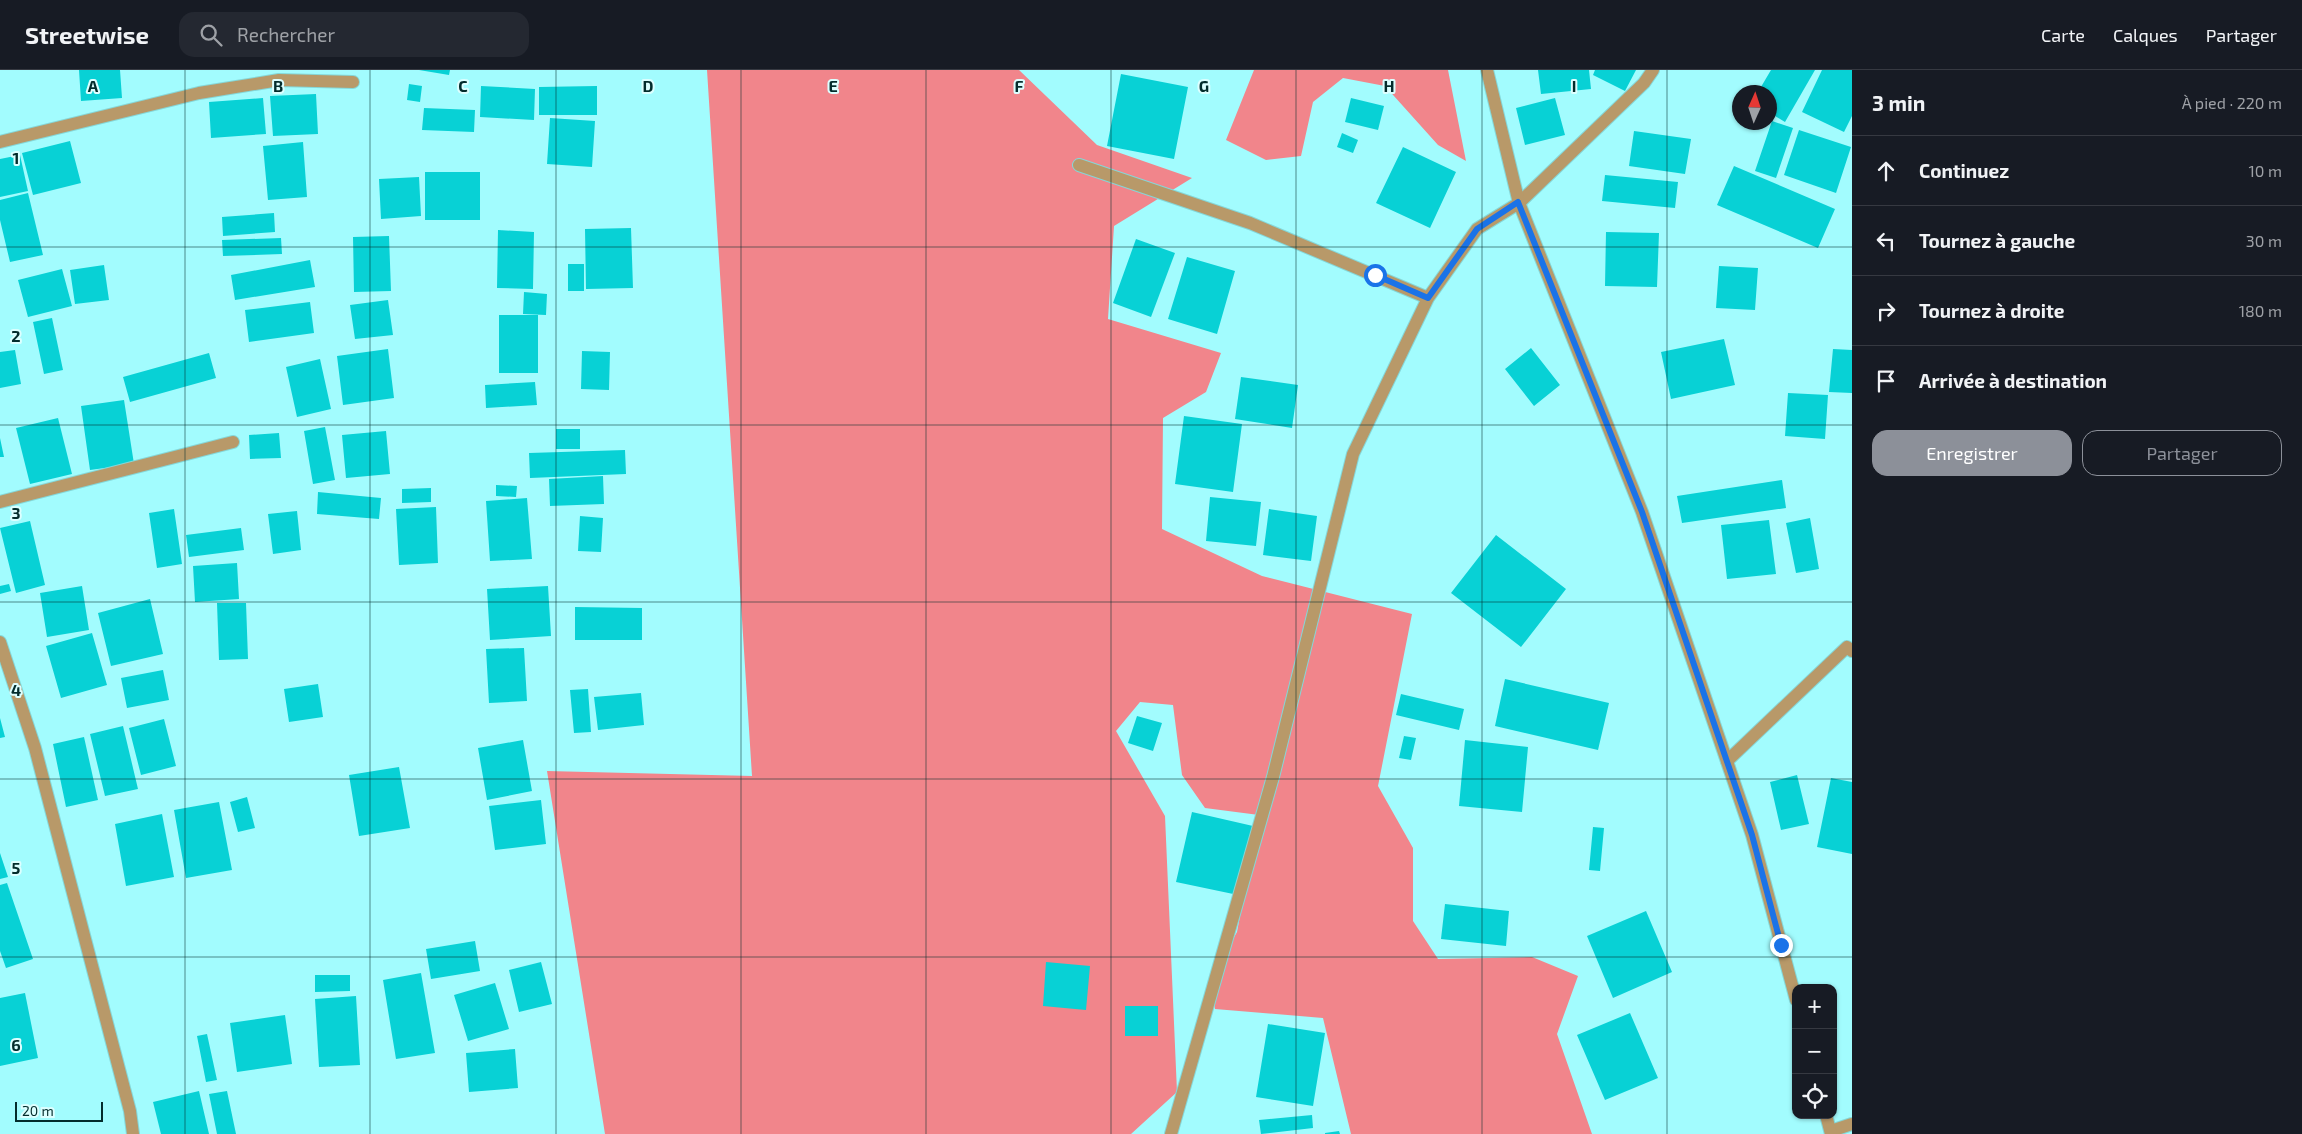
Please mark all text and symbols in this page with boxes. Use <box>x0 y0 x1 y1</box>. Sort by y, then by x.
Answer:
search box <box>179 12 529 57</box>
text: Streetwise <box>25 20 149 49</box>
icon: search <box>197 21 225 49</box>
text: Rechercher <box>237 23 335 46</box>
text: Carte <box>2041 24 2085 46</box>
text: Calques <box>2113 24 2178 46</box>
text: Partager <box>2206 24 2277 46</box>
text: A <box>88 76 99 95</box>
text: B <box>273 76 283 95</box>
text: C <box>458 76 468 95</box>
text: D <box>643 76 654 95</box>
text: E <box>828 76 838 95</box>
text: F <box>1015 76 1024 95</box>
text: G <box>1199 76 1209 95</box>
text: H <box>1383 76 1395 95</box>
text: I <box>1572 76 1576 95</box>
north arrow <box>1732 85 1777 130</box>
text: 3 min <box>1872 90 1925 115</box>
text: À pied · 220 m <box>2182 93 2282 112</box>
text: 1 <box>13 148 19 167</box>
icon: ahead <box>1872 157 1900 185</box>
text: Continuez <box>1919 159 2009 182</box>
text: 10 m <box>2248 161 2282 180</box>
icon: left <box>1872 227 1900 255</box>
text: Tournez à gauche <box>1919 229 2075 252</box>
text: 30 m <box>2246 231 2282 250</box>
route start <box>1364 264 1387 287</box>
icon: right <box>1872 297 1900 325</box>
text: Tournez à droite <box>1919 299 2065 322</box>
text: 180 m <box>2239 301 2282 320</box>
text: 2 <box>11 326 21 345</box>
icon: arrive <box>1872 367 1900 395</box>
text: Arrivée à destination <box>1919 369 2107 392</box>
button: Enregistrer <box>1872 430 2072 476</box>
button: Partager <box>2082 430 2282 476</box>
text: 3 <box>11 503 21 522</box>
text: 4 <box>11 680 21 699</box>
text: 5 <box>12 858 21 877</box>
route end <box>1770 934 1793 957</box>
map controls <box>1792 984 1837 1119</box>
button: + <box>1792 984 1837 1029</box>
button: − <box>1792 1029 1837 1074</box>
text: 6 <box>11 1035 21 1054</box>
button: locate <box>1792 1074 1837 1119</box>
scale bar <box>15 1099 102 1122</box>
text: 20 m <box>22 1102 54 1119</box>

